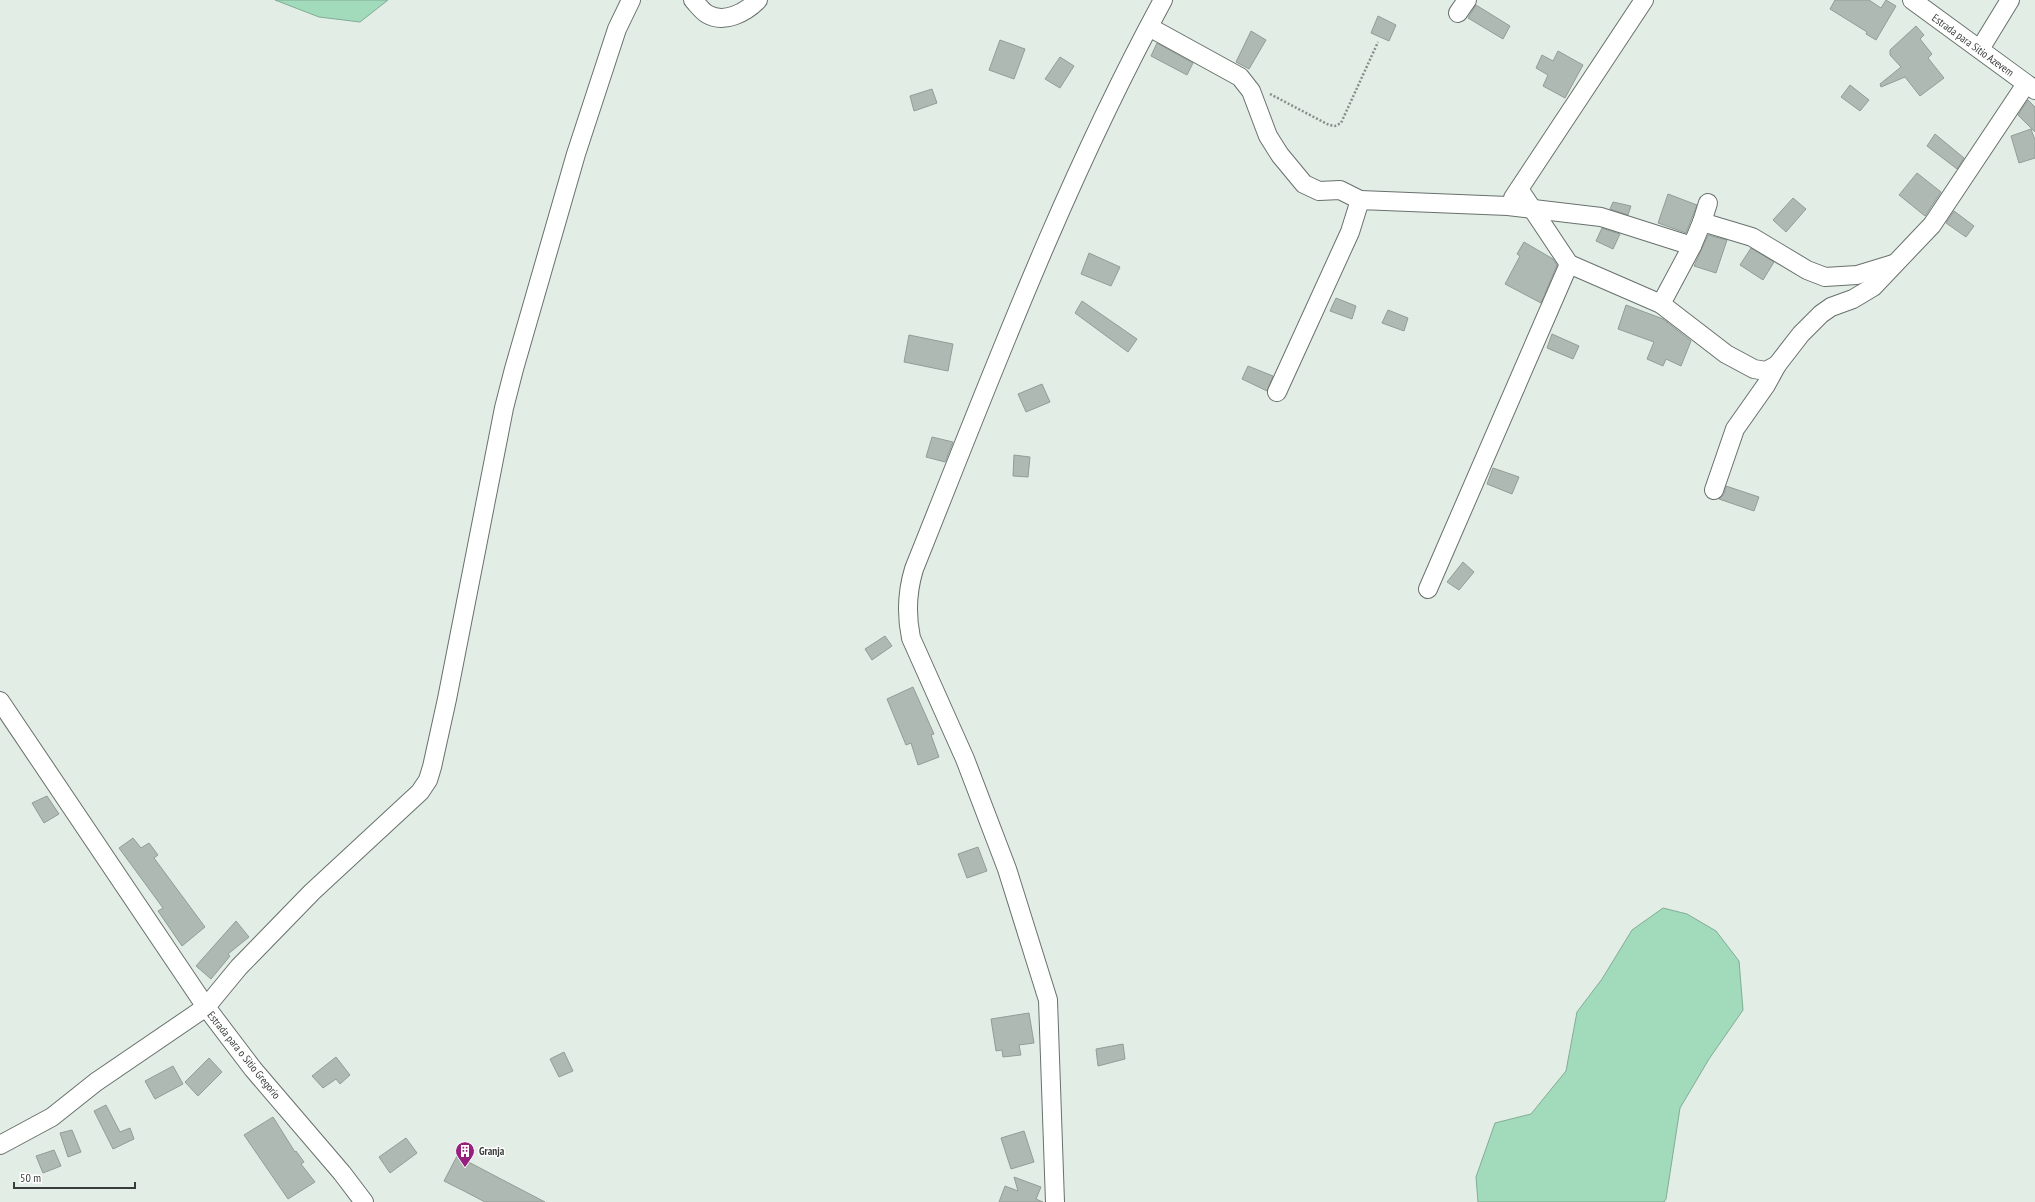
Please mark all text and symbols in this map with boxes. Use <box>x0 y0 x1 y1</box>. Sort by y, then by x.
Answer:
street label: Estrada para Sitio Azevem <box>1929 11 2017 79</box>
street label: Estrada para o Sitio Gregorio <box>204 1008 284 1102</box>
building icon: Granja <box>454 1140 476 1168</box>
place label: Granja <box>479 1144 505 1158</box>
scale bar <box>14 1164 135 1190</box>
text: 50 m <box>20 1170 41 1185</box>

